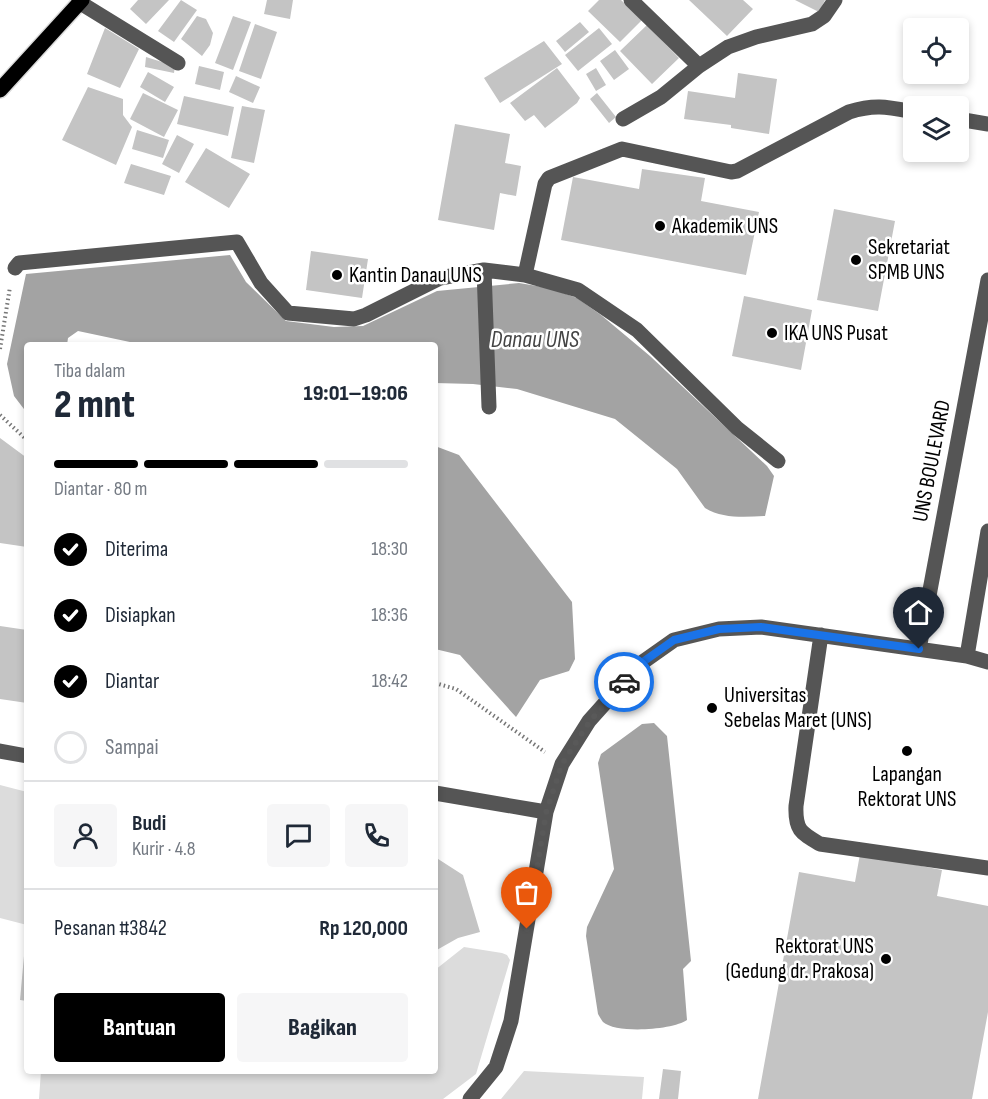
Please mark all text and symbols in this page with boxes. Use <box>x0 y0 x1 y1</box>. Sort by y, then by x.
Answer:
map controls <box>903 18 969 162</box>
button: locate <box>903 18 969 84</box>
button: layers <box>903 96 969 162</box>
place label: Akademik UNS <box>671 213 778 240</box>
marker: Akademik UNS <box>653 219 667 233</box>
place label: Sekretariat SPMB UNS <box>868 234 950 286</box>
marker: Sekretariat SPMB UNS <box>849 253 863 267</box>
place label: Kantin Danau UNS <box>349 262 482 289</box>
marker: Kantin Danau UNS <box>330 268 344 282</box>
place label: IKA UNS Pusat <box>784 320 888 347</box>
water label: Danau UNS <box>491 325 580 354</box>
marker: IKA UNS Pusat <box>765 326 779 340</box>
text: Tiba dalam <box>54 359 125 383</box>
text: 19:01–19:06 <box>304 380 408 407</box>
text: 2 mnt <box>54 382 135 429</box>
street label: UNS BOULEVARD <box>907 398 957 524</box>
text: Diantar · 80 m <box>54 477 147 501</box>
icon: check <box>54 533 87 566</box>
text: Diterima <box>105 536 168 563</box>
text: 18:30 <box>371 537 408 561</box>
pin <box>893 587 944 649</box>
icon: home <box>902 596 935 629</box>
icon: check <box>54 599 87 632</box>
text: Disiapkan <box>105 602 176 629</box>
text: 18:36 <box>371 603 408 627</box>
courier <box>594 652 654 712</box>
icon: check <box>54 665 87 698</box>
icon: car <box>608 666 641 699</box>
text: Diantar <box>105 668 159 695</box>
text: 18:42 <box>372 669 408 693</box>
place label: Universitas Sebelas Maret (UNS) <box>724 682 872 734</box>
marker: Universitas Sebelas Maret (UNS) <box>705 701 719 715</box>
text: Sampai <box>105 734 159 761</box>
marker: Lapangan Rektorat UNS <box>900 744 914 758</box>
place label: Lapangan Rektorat UNS <box>857 761 957 813</box>
button: person <box>54 804 117 867</box>
button: chat <box>267 804 330 867</box>
button: phone <box>345 804 408 867</box>
text: Budi <box>132 810 166 837</box>
text: Kurir · 4.8 <box>132 837 196 861</box>
pin <box>501 867 552 929</box>
icon: bag <box>510 876 543 909</box>
text: Pesanan #3842 <box>54 915 167 942</box>
text: Rp 120,000 <box>319 915 408 942</box>
place label: Rektorat UNS (Gedung dr. Prakosa) <box>725 933 874 985</box>
marker: Rektorat UNS (Gedung dr. Prakosa) <box>879 952 893 966</box>
button: Bantuan <box>54 993 225 1062</box>
button: Bagikan <box>237 993 408 1062</box>

